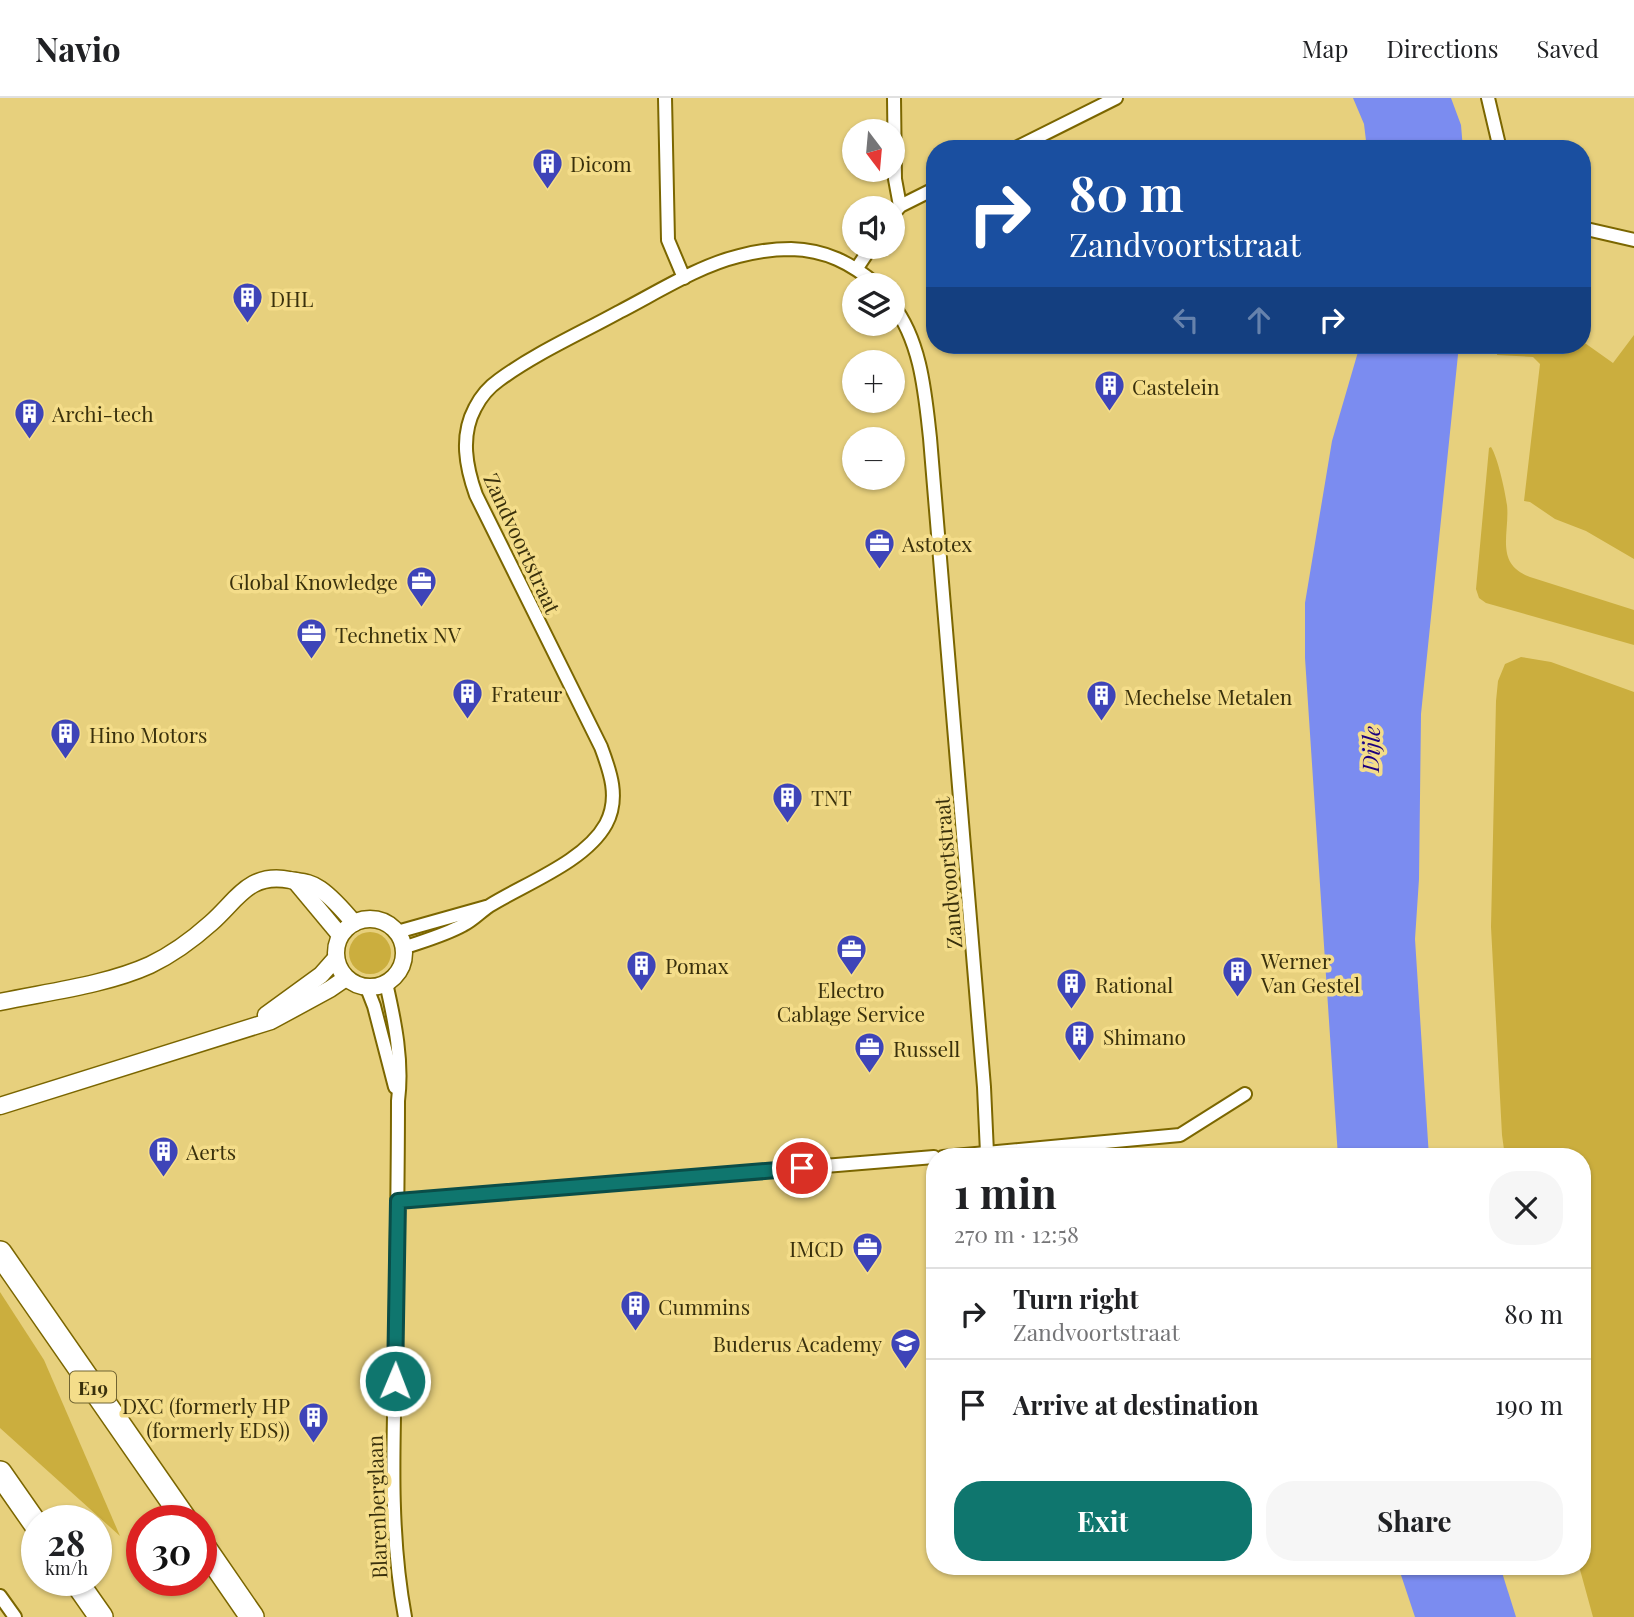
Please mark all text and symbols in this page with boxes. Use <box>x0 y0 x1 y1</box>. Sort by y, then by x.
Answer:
text: Navio <box>35 26 121 70</box>
text: Map <box>1302 32 1348 64</box>
text: Directions <box>1386 32 1499 64</box>
text: Saved <box>1537 32 1599 64</box>
north arrow <box>842 119 905 182</box>
map controls <box>842 119 905 490</box>
building icon: Dicom <box>530 146 564 190</box>
place label: Dicom <box>570 149 632 177</box>
text: 80 m <box>1069 159 1184 224</box>
icon: right <box>954 168 1045 259</box>
button: sound <box>842 196 905 259</box>
text: Zandvoortstraat <box>1069 222 1301 265</box>
button: layers <box>842 273 905 336</box>
building icon: DHL <box>230 281 264 325</box>
place label: DHL <box>270 284 313 312</box>
icon: left <box>1167 301 1205 339</box>
icon: ahead <box>1240 301 1278 339</box>
icon: right <box>1313 301 1351 339</box>
button: + <box>842 350 905 413</box>
building icon: Castelein <box>1092 369 1126 413</box>
place label: Castelein <box>1132 372 1220 400</box>
building icon: Archi-tech <box>12 396 46 440</box>
place label: Archi-tech <box>51 399 154 427</box>
button: − <box>842 427 905 490</box>
street label: Zandvoortstraat <box>478 468 568 618</box>
office icon: Astotex <box>862 526 896 570</box>
place label: Astotex <box>901 529 972 557</box>
office icon: Global Knowledge <box>404 564 438 608</box>
place label: Global Knowledge <box>229 567 398 595</box>
office icon: Technetix NV <box>295 617 329 661</box>
place label: Technetix NV <box>335 620 462 648</box>
building icon: Frateur <box>451 676 485 720</box>
place label: Frateur <box>491 679 563 707</box>
building icon: Mechelse Metalen <box>1084 679 1118 723</box>
place label: Mechelse Metalen <box>1124 682 1293 710</box>
building icon: Hino Motors <box>49 717 83 761</box>
place label: Hino Motors <box>89 720 207 748</box>
water label: Dijle <box>1354 726 1386 773</box>
building icon: TNT <box>771 780 805 824</box>
place label: TNT <box>811 783 852 811</box>
street label: Zandvoortstraat <box>926 795 968 950</box>
office icon: Electro Cablage Service <box>834 932 868 976</box>
place label: Werner Van Gestel <box>1260 946 1360 998</box>
building icon: Pomax <box>625 948 659 992</box>
place label: Pomax <box>665 951 729 979</box>
building icon: Werner Van Gestel <box>1221 955 1255 999</box>
building icon: Rational <box>1055 967 1089 1011</box>
place label: Rational <box>1095 970 1173 998</box>
place label: Electro Cablage Service <box>777 975 925 1027</box>
building icon: Shimano <box>1063 1019 1097 1063</box>
place label: Shimano <box>1103 1022 1186 1050</box>
office icon: Russell <box>853 1031 887 1075</box>
place label: Russell <box>893 1034 960 1062</box>
building icon: Aerts <box>146 1134 180 1178</box>
place label: Aerts <box>185 1137 236 1165</box>
pin <box>772 1138 832 1198</box>
icon: arrive <box>783 1149 821 1187</box>
text: 1 min <box>954 1164 1057 1220</box>
button: close <box>1489 1171 1563 1245</box>
text: 270 m · 12:58 <box>954 1218 1079 1249</box>
office icon: IMCD <box>850 1231 884 1275</box>
place label: IMCD <box>789 1234 844 1262</box>
text: Turn right <box>1013 1281 1139 1316</box>
building icon: Cummins <box>618 1289 652 1333</box>
place label: Cummins <box>658 1292 750 1320</box>
icon: right <box>954 1295 992 1333</box>
text: 80 m <box>1504 1296 1563 1331</box>
text: Zandvoortstraat <box>1013 1316 1180 1347</box>
school or university icon: Buderus Academy <box>888 1326 922 1370</box>
place label: Buderus Academy <box>713 1329 882 1357</box>
position arrow <box>358 1344 432 1418</box>
road number: E19 <box>70 1372 116 1402</box>
icon: arrive <box>954 1386 992 1424</box>
text: Arrive at destination <box>1013 1387 1259 1422</box>
text: 190 m <box>1495 1387 1563 1422</box>
place label: DXC (formerly HP (formerly EDS)) <box>122 1391 290 1443</box>
building icon: DXC (formerly HP (formerly EDS)) <box>296 1400 330 1444</box>
street label: Blarenberglaan <box>359 1434 393 1579</box>
button: Exit <box>954 1481 1252 1561</box>
button: Share <box>1266 1481 1563 1561</box>
speed limit sign: 30 <box>126 1505 217 1596</box>
text: 28 <box>48 1518 85 1565</box>
text: km/h <box>45 1556 88 1580</box>

